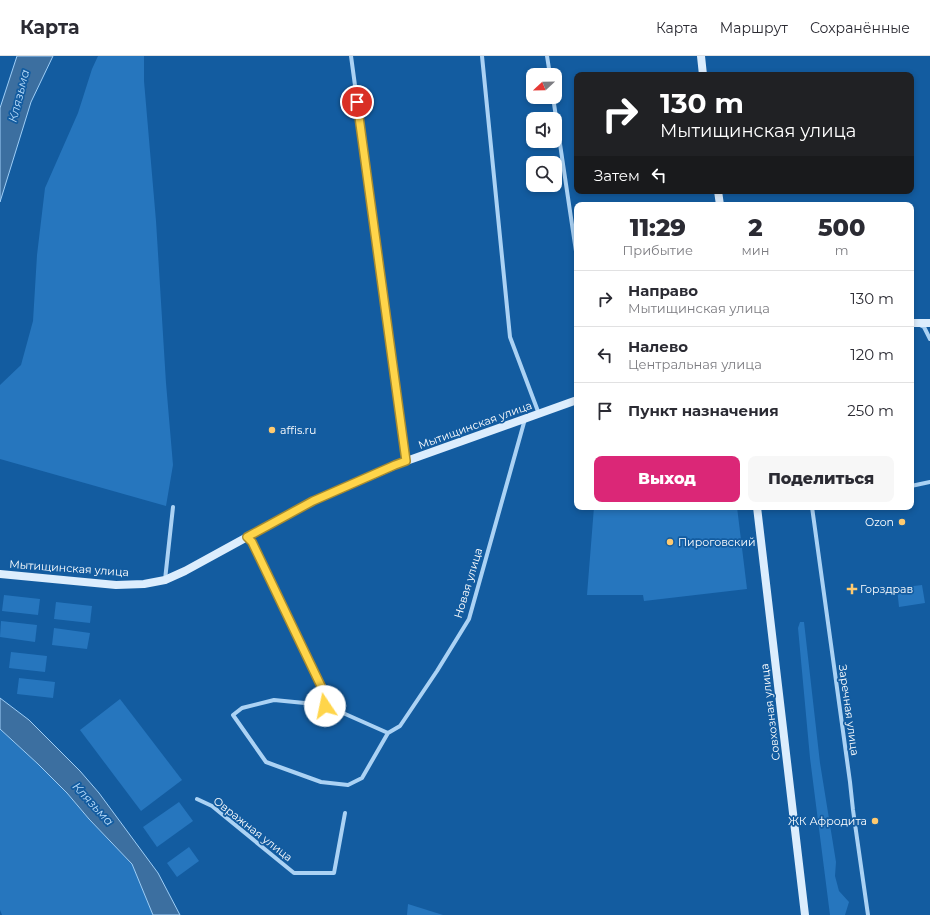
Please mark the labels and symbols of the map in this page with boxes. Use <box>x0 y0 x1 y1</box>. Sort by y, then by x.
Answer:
water label: Клязьма <box>5 68 32 124</box>
north arrow <box>526 68 562 104</box>
pin <box>340 85 374 119</box>
street label: Мытищинская улица <box>416 398 534 452</box>
place label: affis.ru <box>280 423 316 437</box>
marker: affis.ru <box>267 425 277 435</box>
place label: Ozon <box>865 515 894 529</box>
marker: Ozon <box>897 517 907 527</box>
place label: Пироговский <box>678 535 756 549</box>
marker: Пироговский <box>665 537 675 547</box>
street label: Новая улица <box>451 546 485 620</box>
street label: Мытищинская улица <box>9 557 129 579</box>
place label: Горздрав <box>860 582 913 596</box>
marker: Горздрав <box>847 584 857 594</box>
street label: Совхозная улица <box>757 663 783 761</box>
street label: Заречная улица <box>836 664 862 756</box>
position arrow <box>304 685 346 727</box>
water label: Клязьма <box>69 779 117 828</box>
street label: Овражная улица <box>211 794 295 864</box>
place label: ЖК Афродита <box>788 814 867 828</box>
marker: ЖК Афродита <box>870 816 880 826</box>

